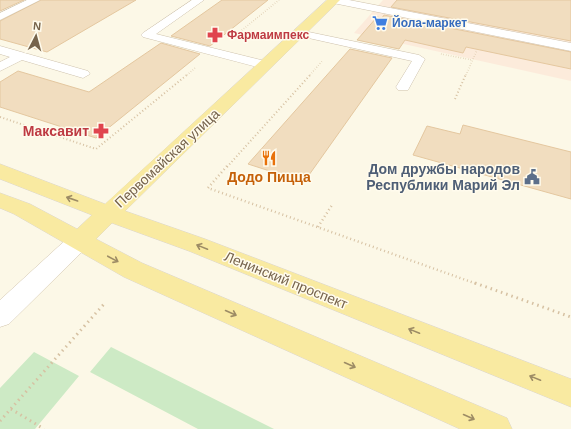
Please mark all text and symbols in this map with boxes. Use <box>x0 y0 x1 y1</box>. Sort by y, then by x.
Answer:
supermarket icon: Йола-маркет <box>371 14 389 32</box>
place label: Йола-маркет <box>392 15 467 30</box>
north arrow <box>16 16 56 56</box>
text: N <box>32 20 42 32</box>
pharmacy icon: Фармаимпекс <box>206 26 224 44</box>
place label: Фармаимпекс <box>227 28 310 42</box>
street label: Первомайская улица <box>111 105 223 211</box>
pharmacy icon: Максавит <box>92 122 110 140</box>
place label: Максавит <box>23 123 89 139</box>
restaurant icon: Додо Пицца <box>260 149 278 167</box>
place label: Дом дружбы народов Республики Марий Эл <box>366 161 520 193</box>
public building icon: Дом дружбы народов Республики Марий Эл <box>523 168 541 186</box>
place label: Додо Пицца <box>227 169 311 185</box>
one-way arrow <box>66 195 78 203</box>
one-way arrow <box>196 242 208 250</box>
street label: Ленинский проспект <box>222 248 350 312</box>
one-way arrow <box>107 256 119 264</box>
one-way arrow <box>225 310 237 317</box>
one-way arrow <box>408 326 420 334</box>
one-way arrow <box>344 362 356 369</box>
one-way arrow <box>529 374 541 382</box>
one-way arrow <box>463 414 475 422</box>

